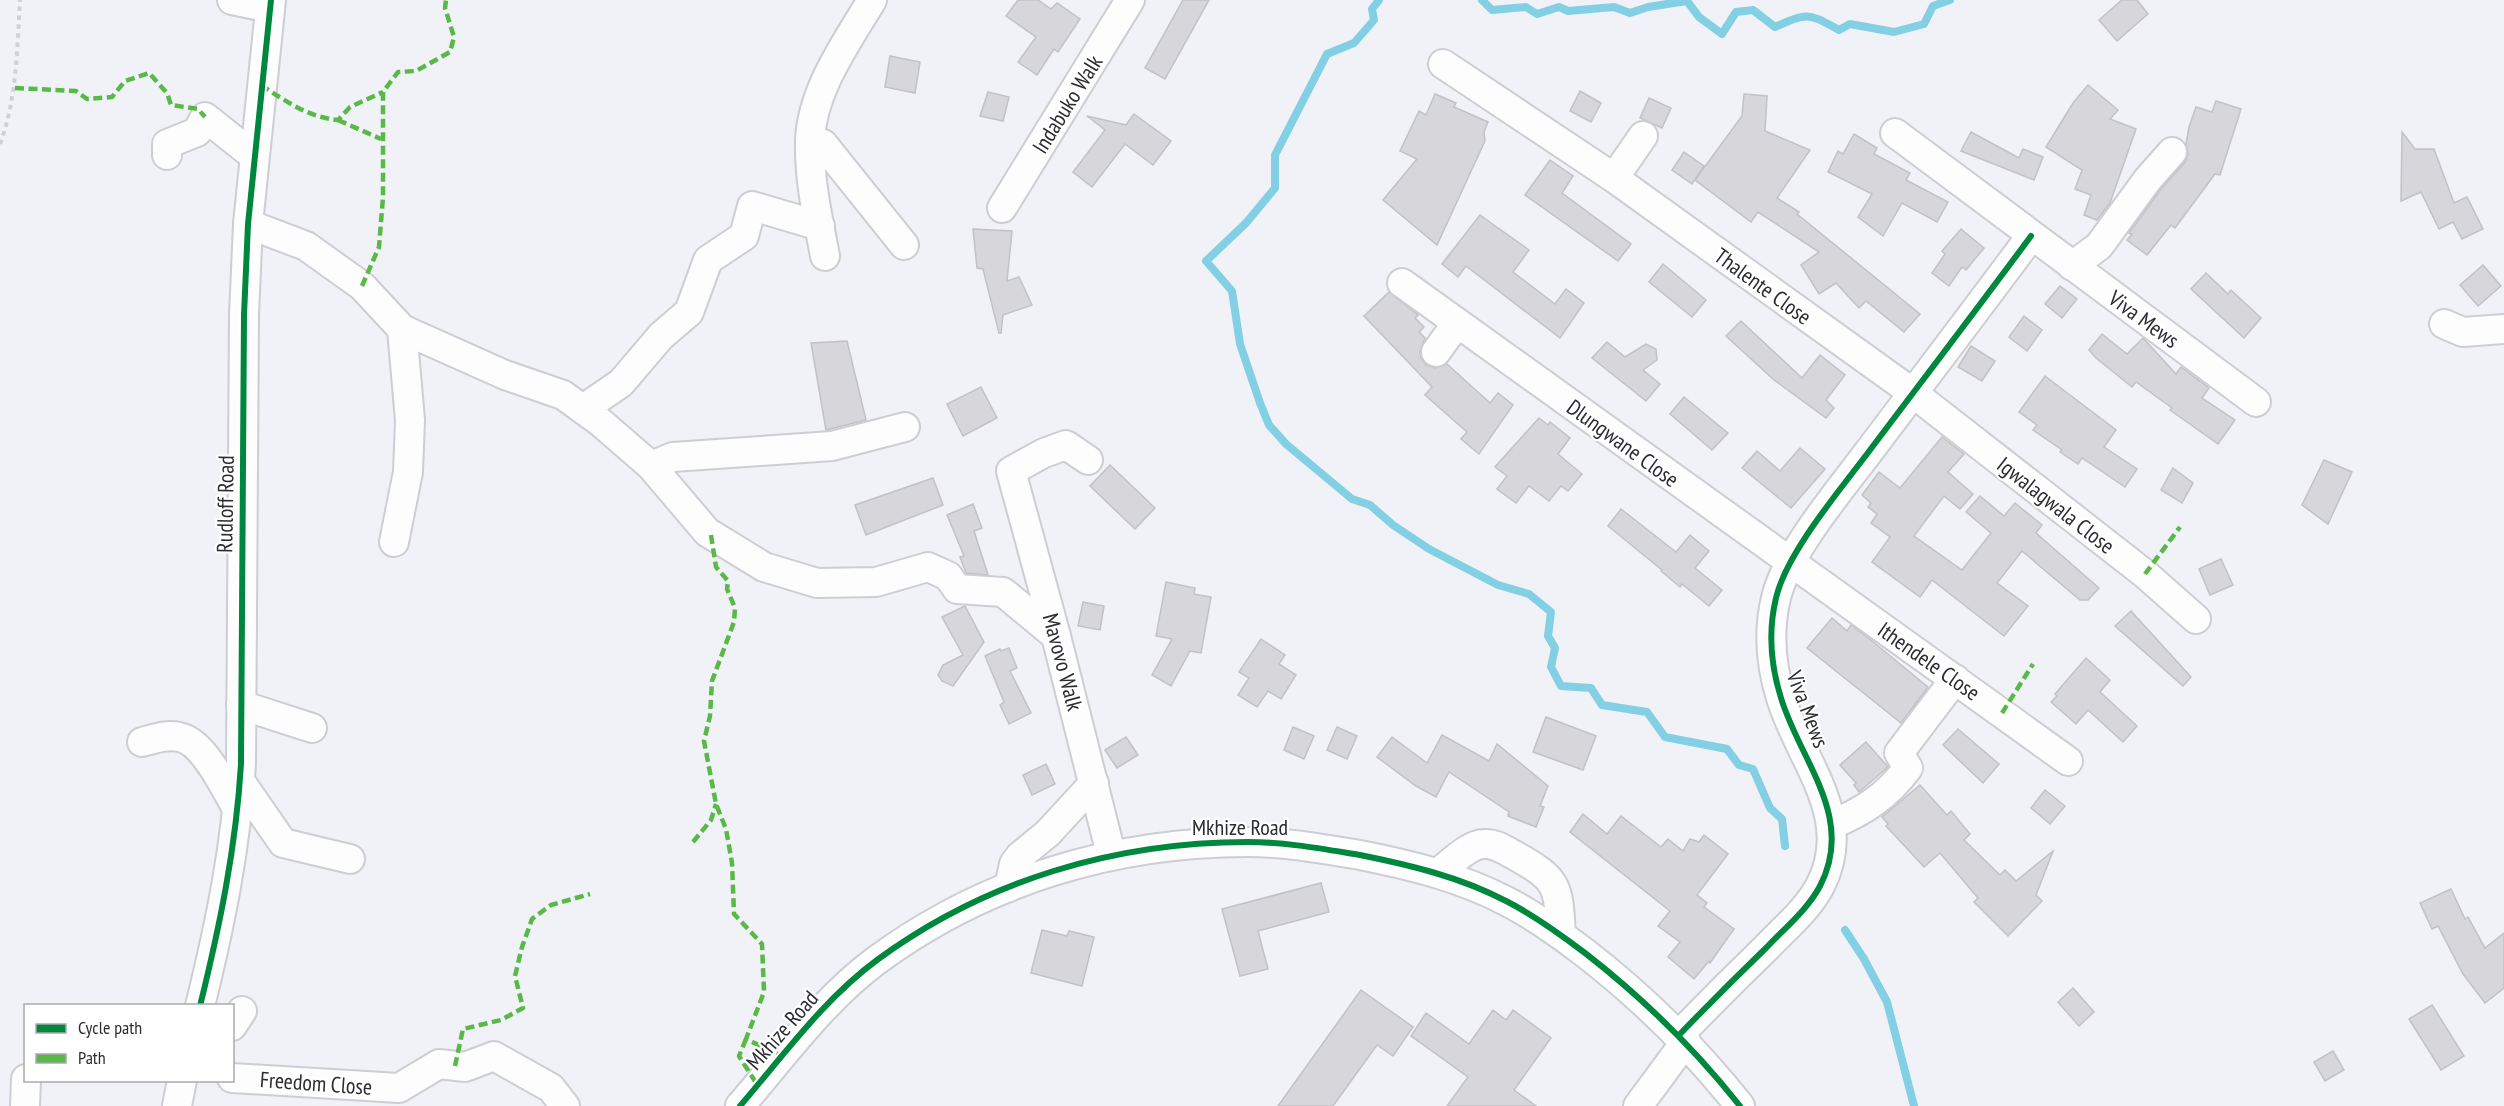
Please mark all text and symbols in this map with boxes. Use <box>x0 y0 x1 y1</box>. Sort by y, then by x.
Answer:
street label: Indabuko Walk <box>1026 49 1108 158</box>
street label: Thalente Close <box>1709 241 1817 331</box>
street label: Viva Mews <box>2102 283 2185 354</box>
street label: Dlungwane Close <box>1561 393 1685 493</box>
street label: Igwalagwala Close <box>1992 450 2120 560</box>
street label: Rudloff Road <box>210 455 240 553</box>
street label: Mavovo Walk <box>1037 610 1090 714</box>
street label: Ithendele Close <box>1873 616 1985 706</box>
street label: Viva Mews <box>1780 666 1835 752</box>
street label: Mkhize Road <box>1192 813 1288 841</box>
street label: Mkhize Road <box>740 985 824 1075</box>
legend <box>24 1004 234 1082</box>
text: Cycle path <box>78 1016 142 1039</box>
text: Path <box>78 1046 106 1069</box>
street label: Freedom Close <box>259 1065 373 1101</box>

